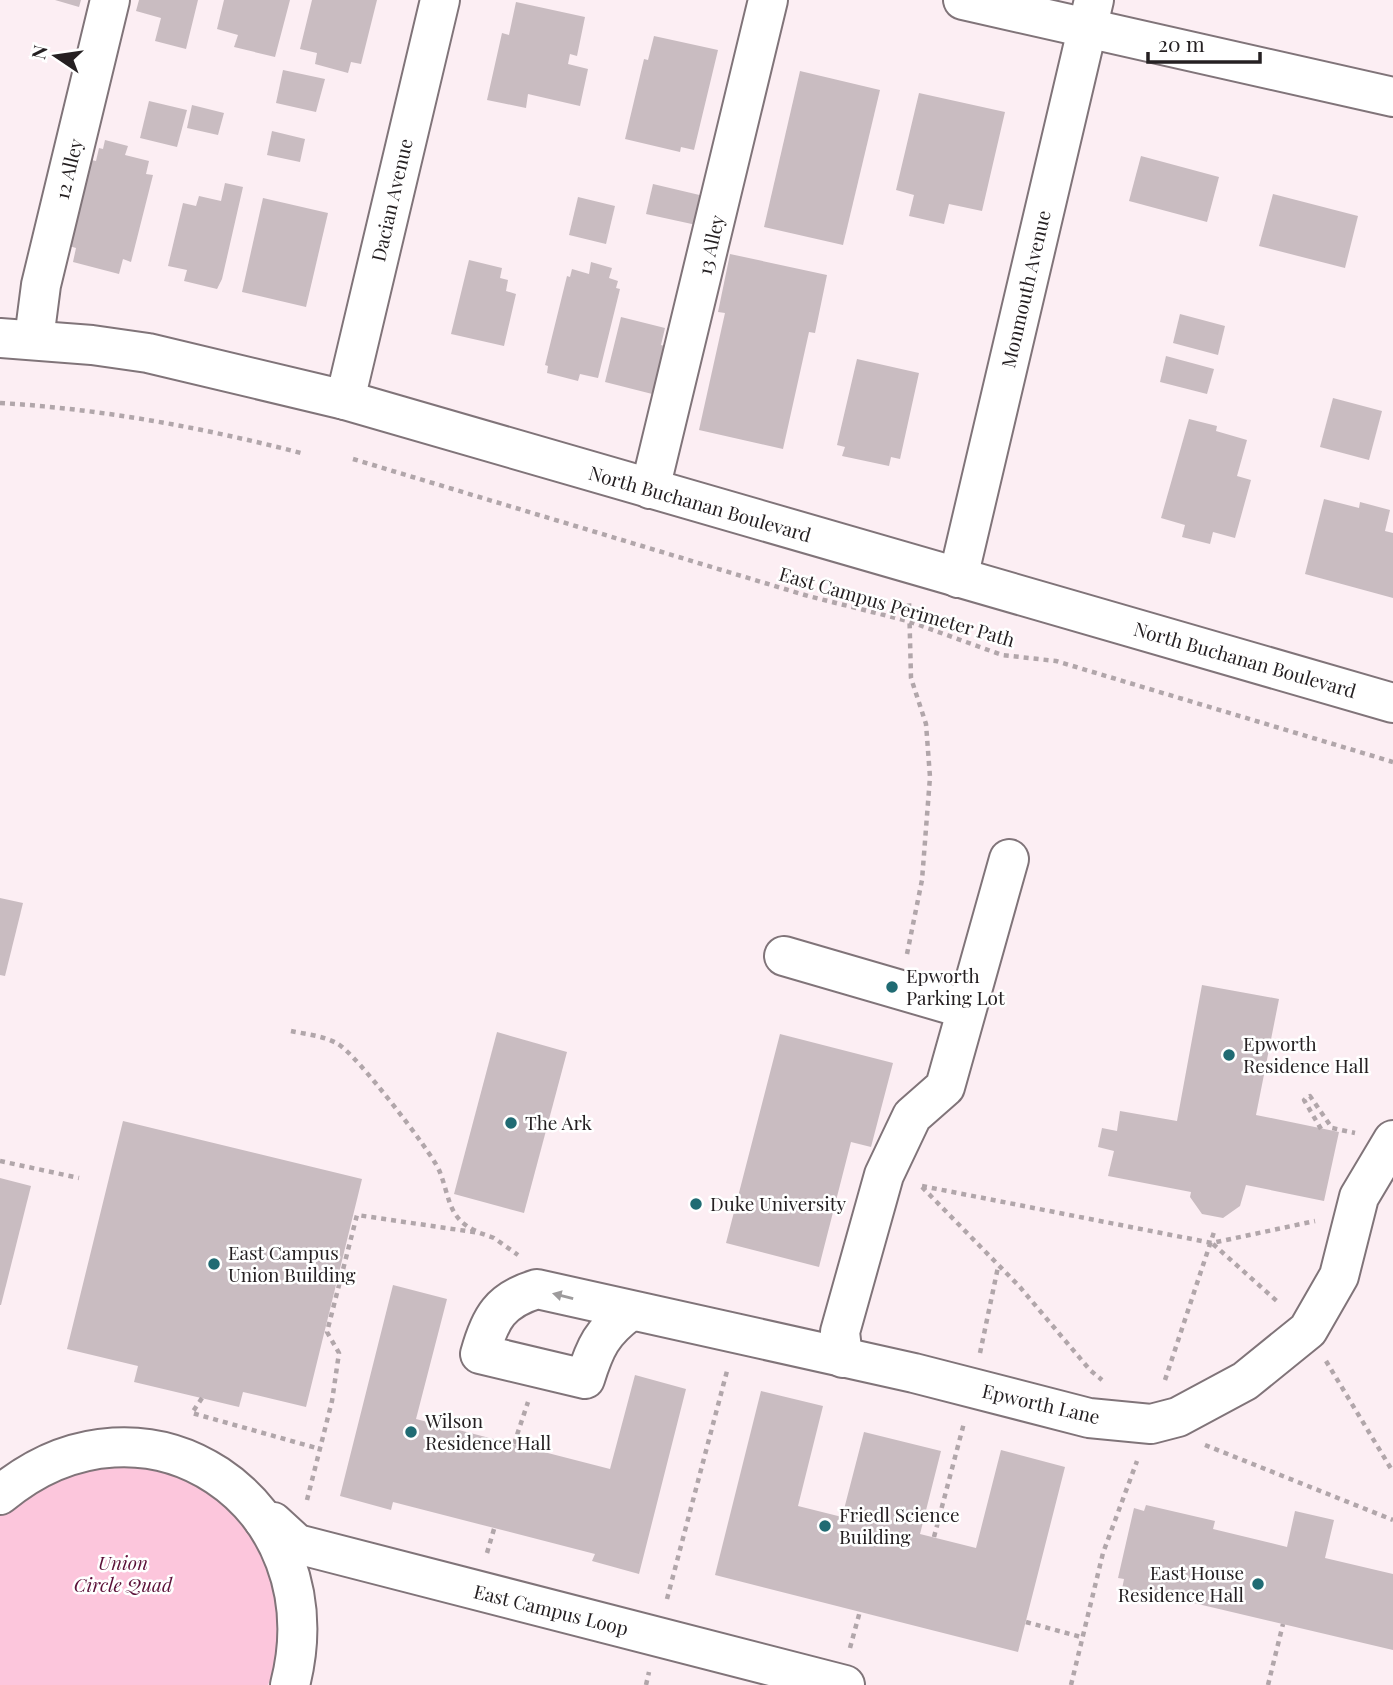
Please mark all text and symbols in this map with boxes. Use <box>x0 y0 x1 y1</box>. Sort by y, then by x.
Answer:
north arrow <box>21 21 91 91</box>
scale bar <box>1148 21 1260 65</box>
text: 20 m <box>1158 29 1205 57</box>
text: N <box>24 42 53 62</box>
street label: 12 Alley <box>48 135 88 202</box>
street label: Dacian Avenue <box>364 136 418 264</box>
street label: Monmouth Avenue <box>994 207 1056 370</box>
street label: 13 Alley <box>690 212 730 277</box>
street label: North Buchanan Boulevard <box>586 459 814 547</box>
street label: East Campus Perimeter Path <box>776 560 1018 652</box>
street label: North Buchanan Boulevard <box>1131 615 1359 703</box>
place label: Epworth Parking Lot <box>906 962 1005 1010</box>
marker: Epworth Parking Lot <box>884 979 900 995</box>
place label: Epworth Residence Hall <box>1243 1030 1370 1078</box>
marker: Epworth Residence Hall <box>1221 1047 1237 1063</box>
place label: The Ark <box>525 1109 593 1135</box>
marker: The Ark <box>503 1115 519 1131</box>
place label: Duke University <box>710 1190 847 1216</box>
marker: Duke University <box>688 1196 704 1212</box>
place label: East Campus Union Building <box>228 1239 356 1287</box>
marker: East Campus Union Building <box>206 1256 222 1272</box>
one-way arrow <box>551 1290 573 1301</box>
street label: Epworth Lane <box>980 1377 1103 1429</box>
place label: Wilson Residence Hall <box>424 1407 552 1455</box>
marker: Wilson Residence Hall <box>403 1424 419 1440</box>
place label: Friedl Science Building <box>839 1501 960 1549</box>
marker: Friedl Science Building <box>817 1518 833 1534</box>
park label: Union Circle Quad <box>74 1549 173 1597</box>
place label: East House Residence Hall <box>1118 1559 1245 1607</box>
marker: East House Residence Hall <box>1250 1576 1266 1592</box>
street label: East Campus Loop <box>471 1577 631 1641</box>

